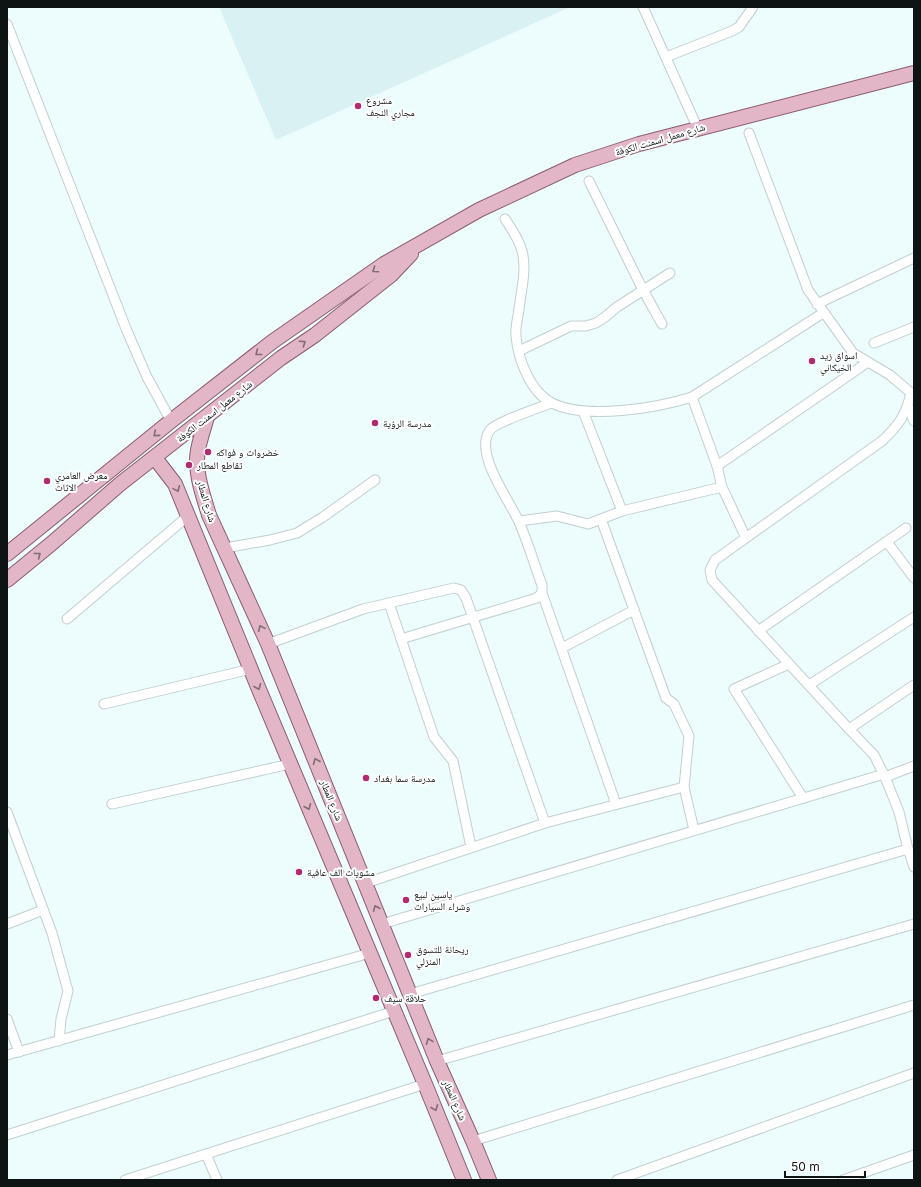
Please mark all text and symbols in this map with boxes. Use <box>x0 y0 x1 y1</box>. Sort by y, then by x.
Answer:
place label: مشروع مجاري النجف <box>366 94 415 121</box>
marker: مشروع مجاري النجف <box>353 101 363 111</box>
street label: شارع معمل اسمنت الكوفة <box>614 120 707 159</box>
one-way arrow <box>373 265 380 272</box>
one-way arrow <box>299 340 306 348</box>
one-way arrow <box>255 349 262 356</box>
place label: اسواق زيد الخيكاني <box>820 349 857 376</box>
marker: اسواق زيد الخيكاني <box>807 356 817 366</box>
street label: شارع معمل اسمنت الكوفة <box>174 377 255 445</box>
place label: مدرسة الرؤية <box>383 417 432 429</box>
marker: مدرسة الرؤية <box>370 418 380 428</box>
one-way arrow <box>153 429 160 436</box>
place label: خضروات و فواكه <box>216 446 280 458</box>
marker: خضروات و فواكه <box>203 447 213 457</box>
place label: تقاطع المطار <box>196 459 242 472</box>
marker: تقاطع المطار <box>184 460 194 470</box>
place label: معرض العامري الاثاث <box>55 469 108 493</box>
marker: معرض العامري الاثاث <box>42 476 52 486</box>
street label: شارع المطار <box>194 478 219 524</box>
one-way arrow <box>172 485 180 493</box>
one-way arrow <box>33 553 40 560</box>
one-way arrow <box>258 625 266 633</box>
one-way arrow <box>253 683 261 691</box>
one-way arrow <box>313 758 321 766</box>
place label: مدرسة سما بغداد <box>374 772 436 784</box>
marker: مدرسة سما بغداد <box>361 773 371 783</box>
street label: شارع المطار <box>317 777 346 823</box>
one-way arrow <box>304 804 312 811</box>
place label: مشويات الف عافية <box>307 866 375 878</box>
marker: مشويات الف عافية <box>294 867 304 877</box>
place label: ياسين لبيع وشراء السيارات <box>414 888 470 912</box>
marker: ياسين لبيع وشراء السيارات <box>401 895 411 905</box>
one-way arrow <box>372 904 380 911</box>
place label: ريحانة للتسوق المنزلي <box>416 943 469 970</box>
marker: ريحانة للتسوق المنزلي <box>403 950 413 960</box>
place label: حلاقة سيف <box>384 992 427 1004</box>
marker: حلاقة سيف <box>371 993 381 1003</box>
one-way arrow <box>426 1038 434 1045</box>
street label: شارع المطار <box>439 1077 469 1123</box>
one-way arrow <box>430 1104 438 1111</box>
scale bar <box>785 1153 865 1179</box>
text: 50 m <box>791 1159 820 1174</box>

